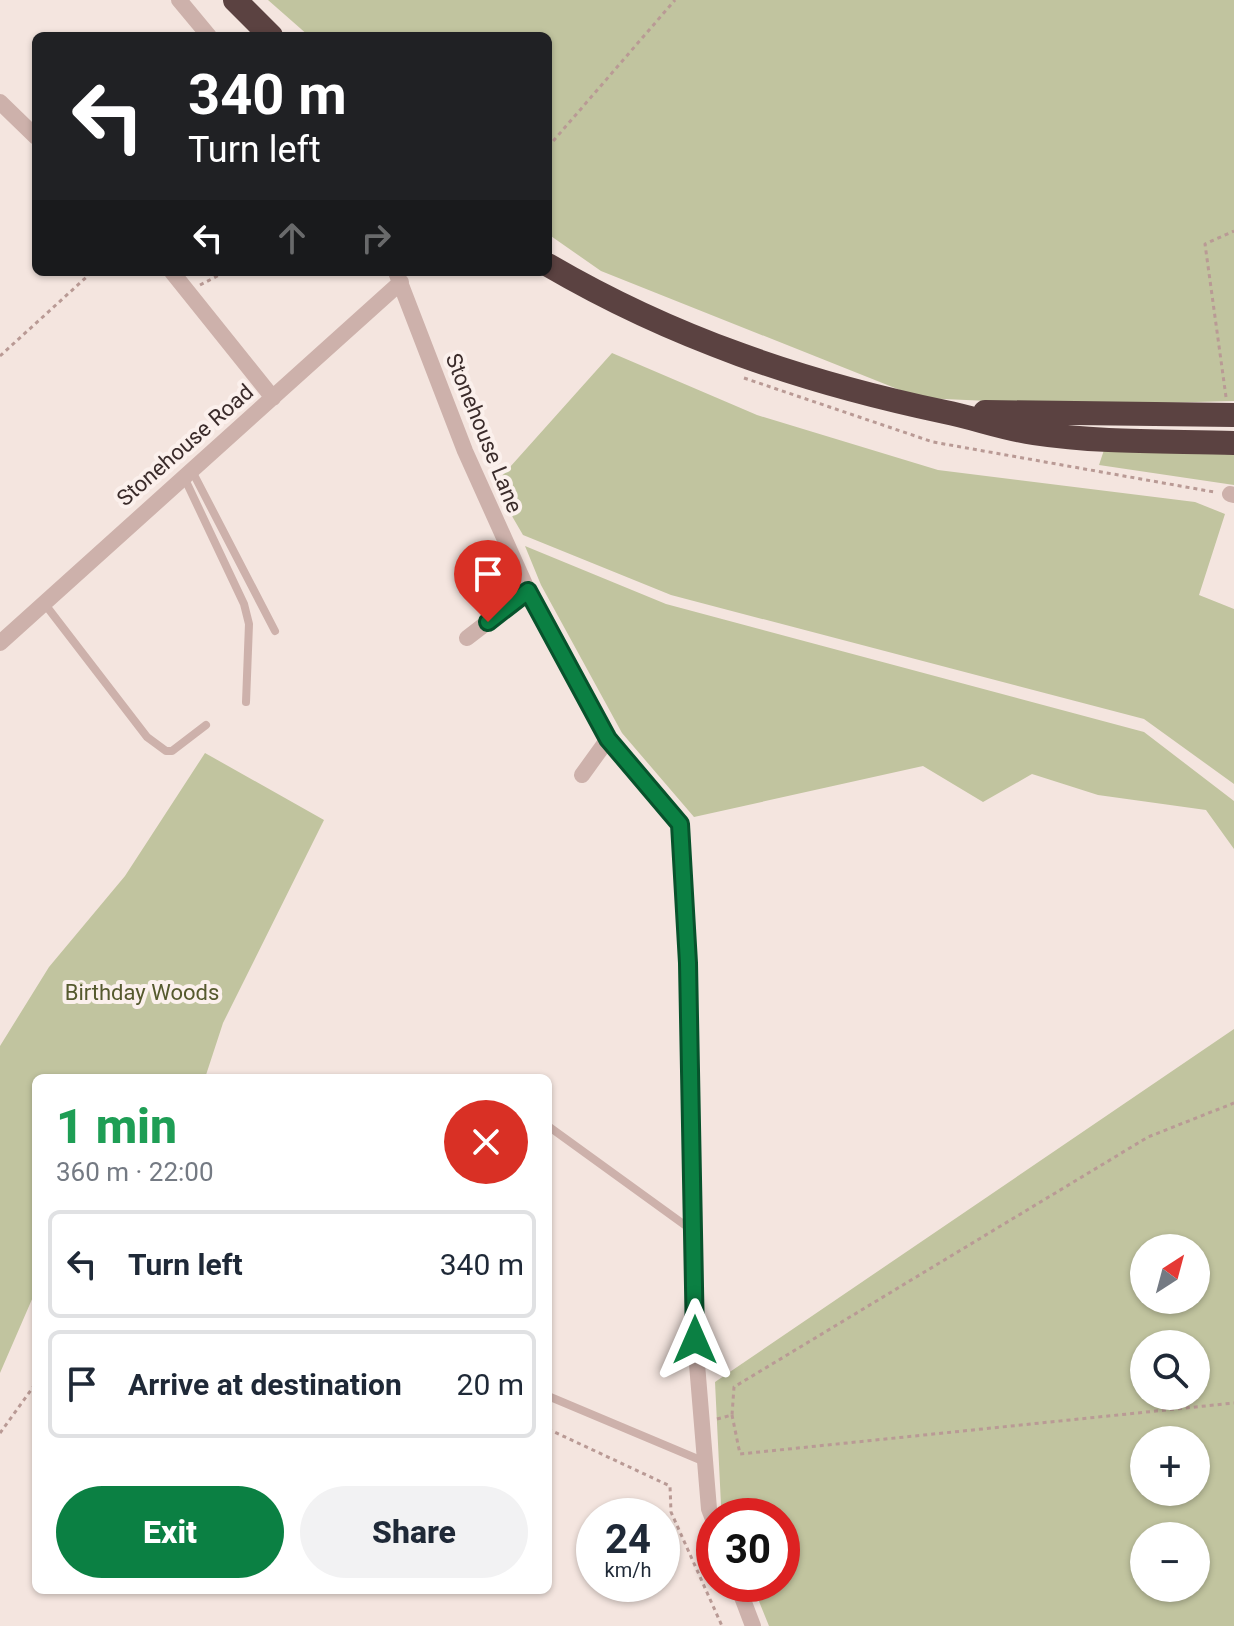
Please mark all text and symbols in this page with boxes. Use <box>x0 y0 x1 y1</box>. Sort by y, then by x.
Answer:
text: 340 m <box>188 62 347 128</box>
icon: left <box>56 64 160 168</box>
text: Turn left <box>188 129 321 171</box>
icon: left <box>186 216 230 260</box>
icon: ahead <box>270 216 314 260</box>
icon: right <box>354 216 398 260</box>
street label: Stonehouse Lane <box>441 350 527 516</box>
street label: Stonehouse Road <box>112 379 258 511</box>
pin <box>454 540 522 622</box>
icon: arrive <box>466 552 510 596</box>
park label: Birthday Woods <box>65 980 219 1005</box>
text: 1 min <box>56 1098 177 1155</box>
button: close <box>444 1100 528 1184</box>
text: 360 m · 22:00 <box>56 1157 214 1187</box>
north arrow <box>1130 1234 1210 1314</box>
map controls <box>1130 1234 1210 1602</box>
icon: left <box>60 1242 104 1286</box>
text: Turn left <box>128 1247 243 1282</box>
text: 340 m <box>440 1247 524 1282</box>
position arrow <box>653 1298 737 1382</box>
button: search <box>1130 1330 1210 1410</box>
icon: arrive <box>60 1362 104 1406</box>
text: Arrive at destination <box>128 1367 402 1402</box>
text: 20 m <box>457 1367 524 1402</box>
button: + <box>1130 1426 1210 1506</box>
button: Exit <box>56 1486 284 1578</box>
button: Share <box>300 1486 528 1578</box>
speed limit sign: 30 <box>696 1498 800 1602</box>
text: 24 <box>605 1516 651 1563</box>
button: − <box>1130 1522 1210 1602</box>
text: km/h <box>605 1558 651 1582</box>

